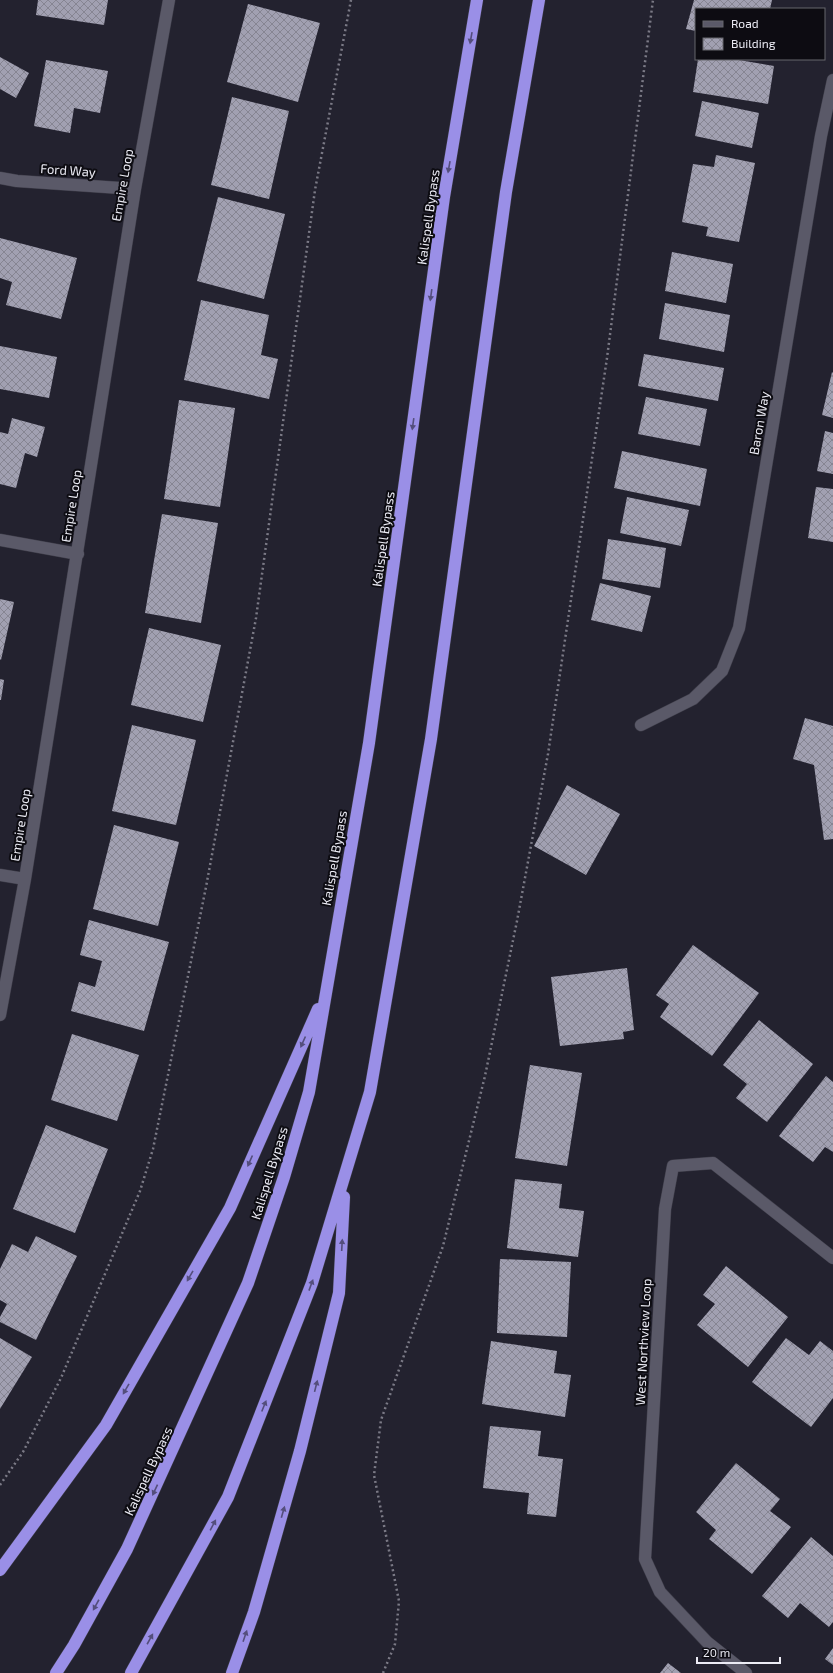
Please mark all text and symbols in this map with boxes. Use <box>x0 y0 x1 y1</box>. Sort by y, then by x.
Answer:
legend <box>695 8 825 60</box>
text: Road <box>731 16 759 30</box>
one-way arrow <box>468 32 474 45</box>
text: Building <box>731 36 776 50</box>
street label: Empire Loop <box>108 148 136 222</box>
street label: Ford Way <box>40 160 96 180</box>
one-way arrow <box>446 161 452 173</box>
street label: Kalispell Bypass <box>413 168 443 266</box>
one-way arrow <box>428 289 434 301</box>
street label: Baron Way <box>746 390 772 456</box>
one-way arrow <box>410 418 416 430</box>
street label: Empire Loop <box>57 469 85 543</box>
street label: Kalispell Bypass <box>368 490 398 588</box>
street label: Empire Loop <box>6 788 34 862</box>
street label: Kalispell Bypass <box>318 809 350 907</box>
one-way arrow <box>300 1037 306 1048</box>
street label: Kalispell Bypass <box>247 1125 291 1221</box>
one-way arrow <box>247 1155 253 1167</box>
one-way arrow <box>338 1239 345 1251</box>
one-way arrow <box>187 1270 194 1282</box>
one-way arrow <box>308 1278 314 1290</box>
street label: West Northview Loop <box>632 1278 654 1406</box>
one-way arrow <box>314 1380 320 1392</box>
one-way arrow <box>123 1383 130 1395</box>
one-way arrow <box>262 1400 268 1412</box>
street label: Kalispell Bypass <box>120 1424 176 1518</box>
one-way arrow <box>152 1484 158 1495</box>
one-way arrow <box>280 1505 286 1518</box>
one-way arrow <box>209 1519 216 1531</box>
one-way arrow <box>92 1600 99 1611</box>
one-way arrow <box>242 1630 248 1642</box>
one-way arrow <box>147 1633 154 1645</box>
scale bar <box>697 1639 780 1665</box>
text: 20 m <box>703 1645 730 1659</box>

